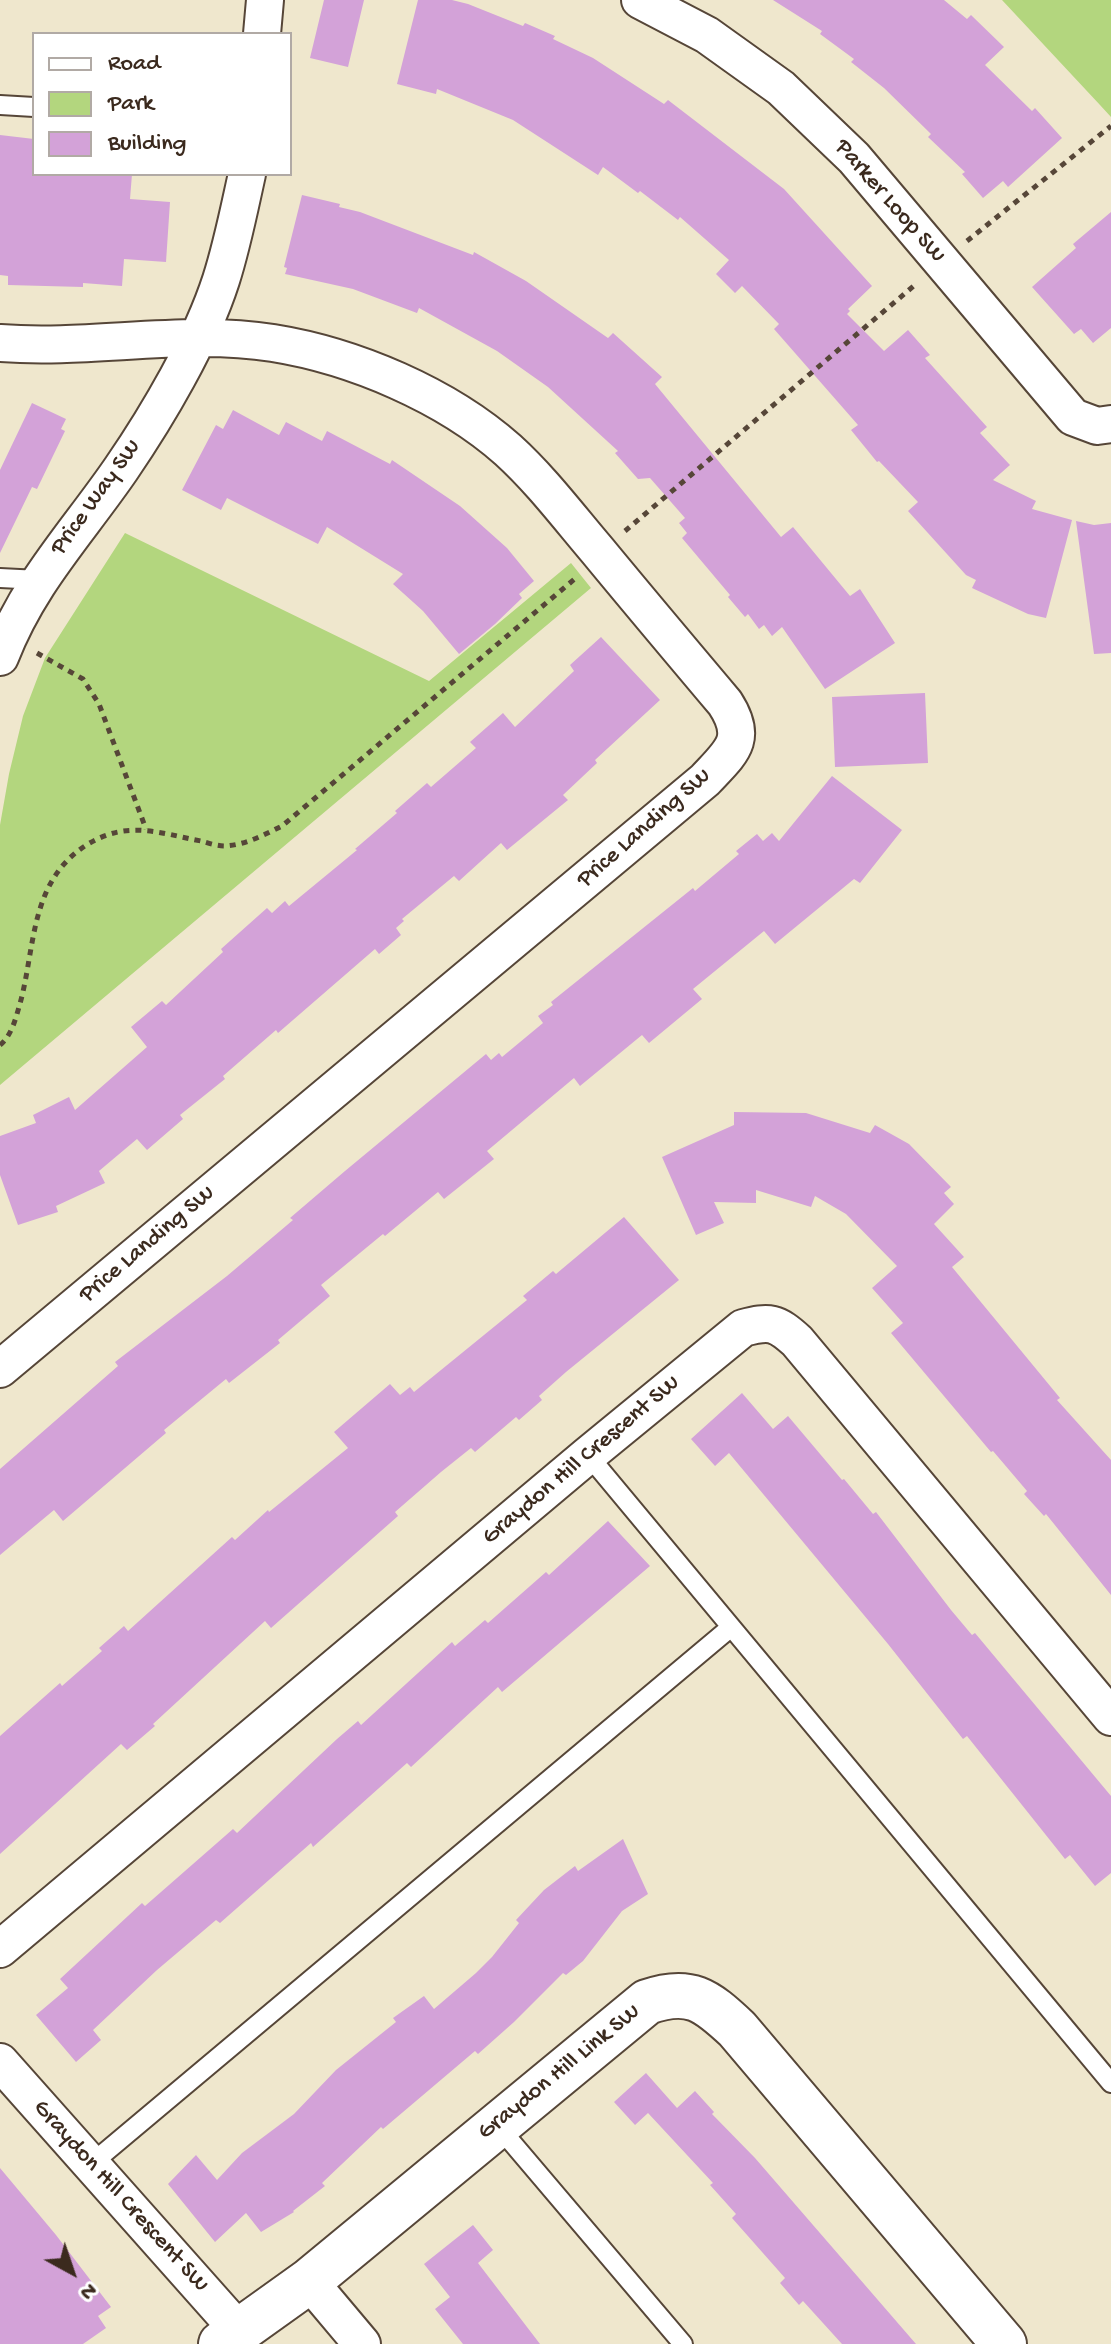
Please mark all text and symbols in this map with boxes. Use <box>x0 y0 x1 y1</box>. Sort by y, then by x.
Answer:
legend <box>32 32 292 176</box>
text: Road <box>108 50 160 79</box>
text: Park <box>108 90 154 119</box>
text: Building <box>108 130 186 159</box>
street label: Parker Loop SW <box>827 134 951 270</box>
street label: Price Way SW <box>45 435 149 561</box>
street label: Price Landing SW <box>572 763 718 895</box>
street label: Price Landing SW <box>74 1180 222 1310</box>
street label: Graydon Hill Crescent SW <box>477 1370 687 1552</box>
street label: Graydon Hill Link SW <box>473 1999 647 2147</box>
street label: Graydon Hill Crescent SW <box>26 2095 214 2299</box>
north arrow <box>32 2232 112 2312</box>
text: N <box>74 2276 101 2305</box>

